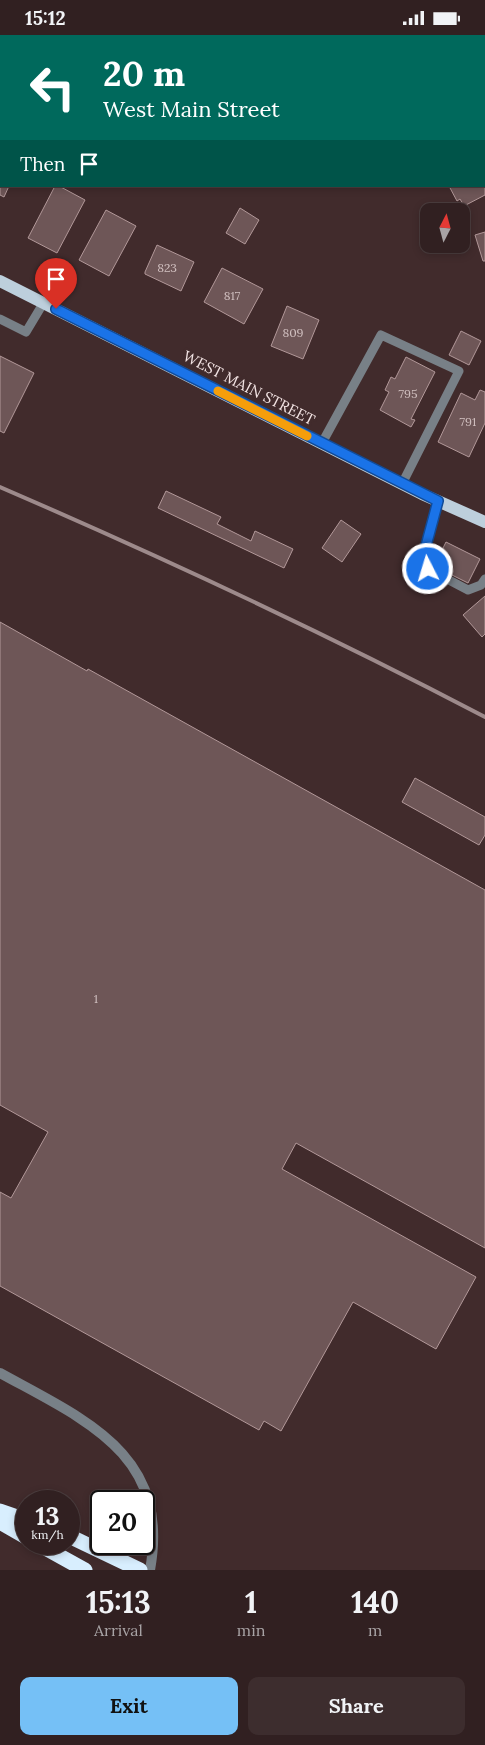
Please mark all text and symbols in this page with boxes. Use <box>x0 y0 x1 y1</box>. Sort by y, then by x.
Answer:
text: 15:12 <box>25 6 66 30</box>
text: 20 m <box>103 51 185 96</box>
icon: left <box>20 55 85 120</box>
text: West Main Street <box>103 95 280 123</box>
icon: arrive <box>75 150 103 178</box>
text: Then <box>20 152 65 176</box>
north arrow <box>420 203 470 253</box>
map controls <box>420 203 470 253</box>
pin <box>35 258 77 309</box>
house number: 823 <box>157 260 177 275</box>
icon: arrive <box>42 265 70 293</box>
house number: 817 <box>224 288 241 303</box>
house number: 809 <box>282 325 304 340</box>
street label: WEST MAIN STREET <box>180 346 319 429</box>
house number: 795 <box>398 386 418 401</box>
house number: 791 <box>460 414 476 429</box>
position arrow <box>401 542 453 594</box>
house number: 1 <box>94 991 98 1006</box>
speed limit sign: 20 <box>90 1490 155 1555</box>
text: 13 <box>35 1500 60 1532</box>
text: km/h <box>31 1527 64 1542</box>
text: 15:13 <box>86 1583 151 1621</box>
text: 1 <box>245 1583 257 1621</box>
text: 140 <box>351 1583 399 1621</box>
text: Arrival <box>94 1620 143 1640</box>
text: min <box>237 1620 265 1640</box>
text: m <box>368 1620 382 1640</box>
button: Exit <box>20 1677 238 1735</box>
button: Share <box>248 1677 465 1735</box>

